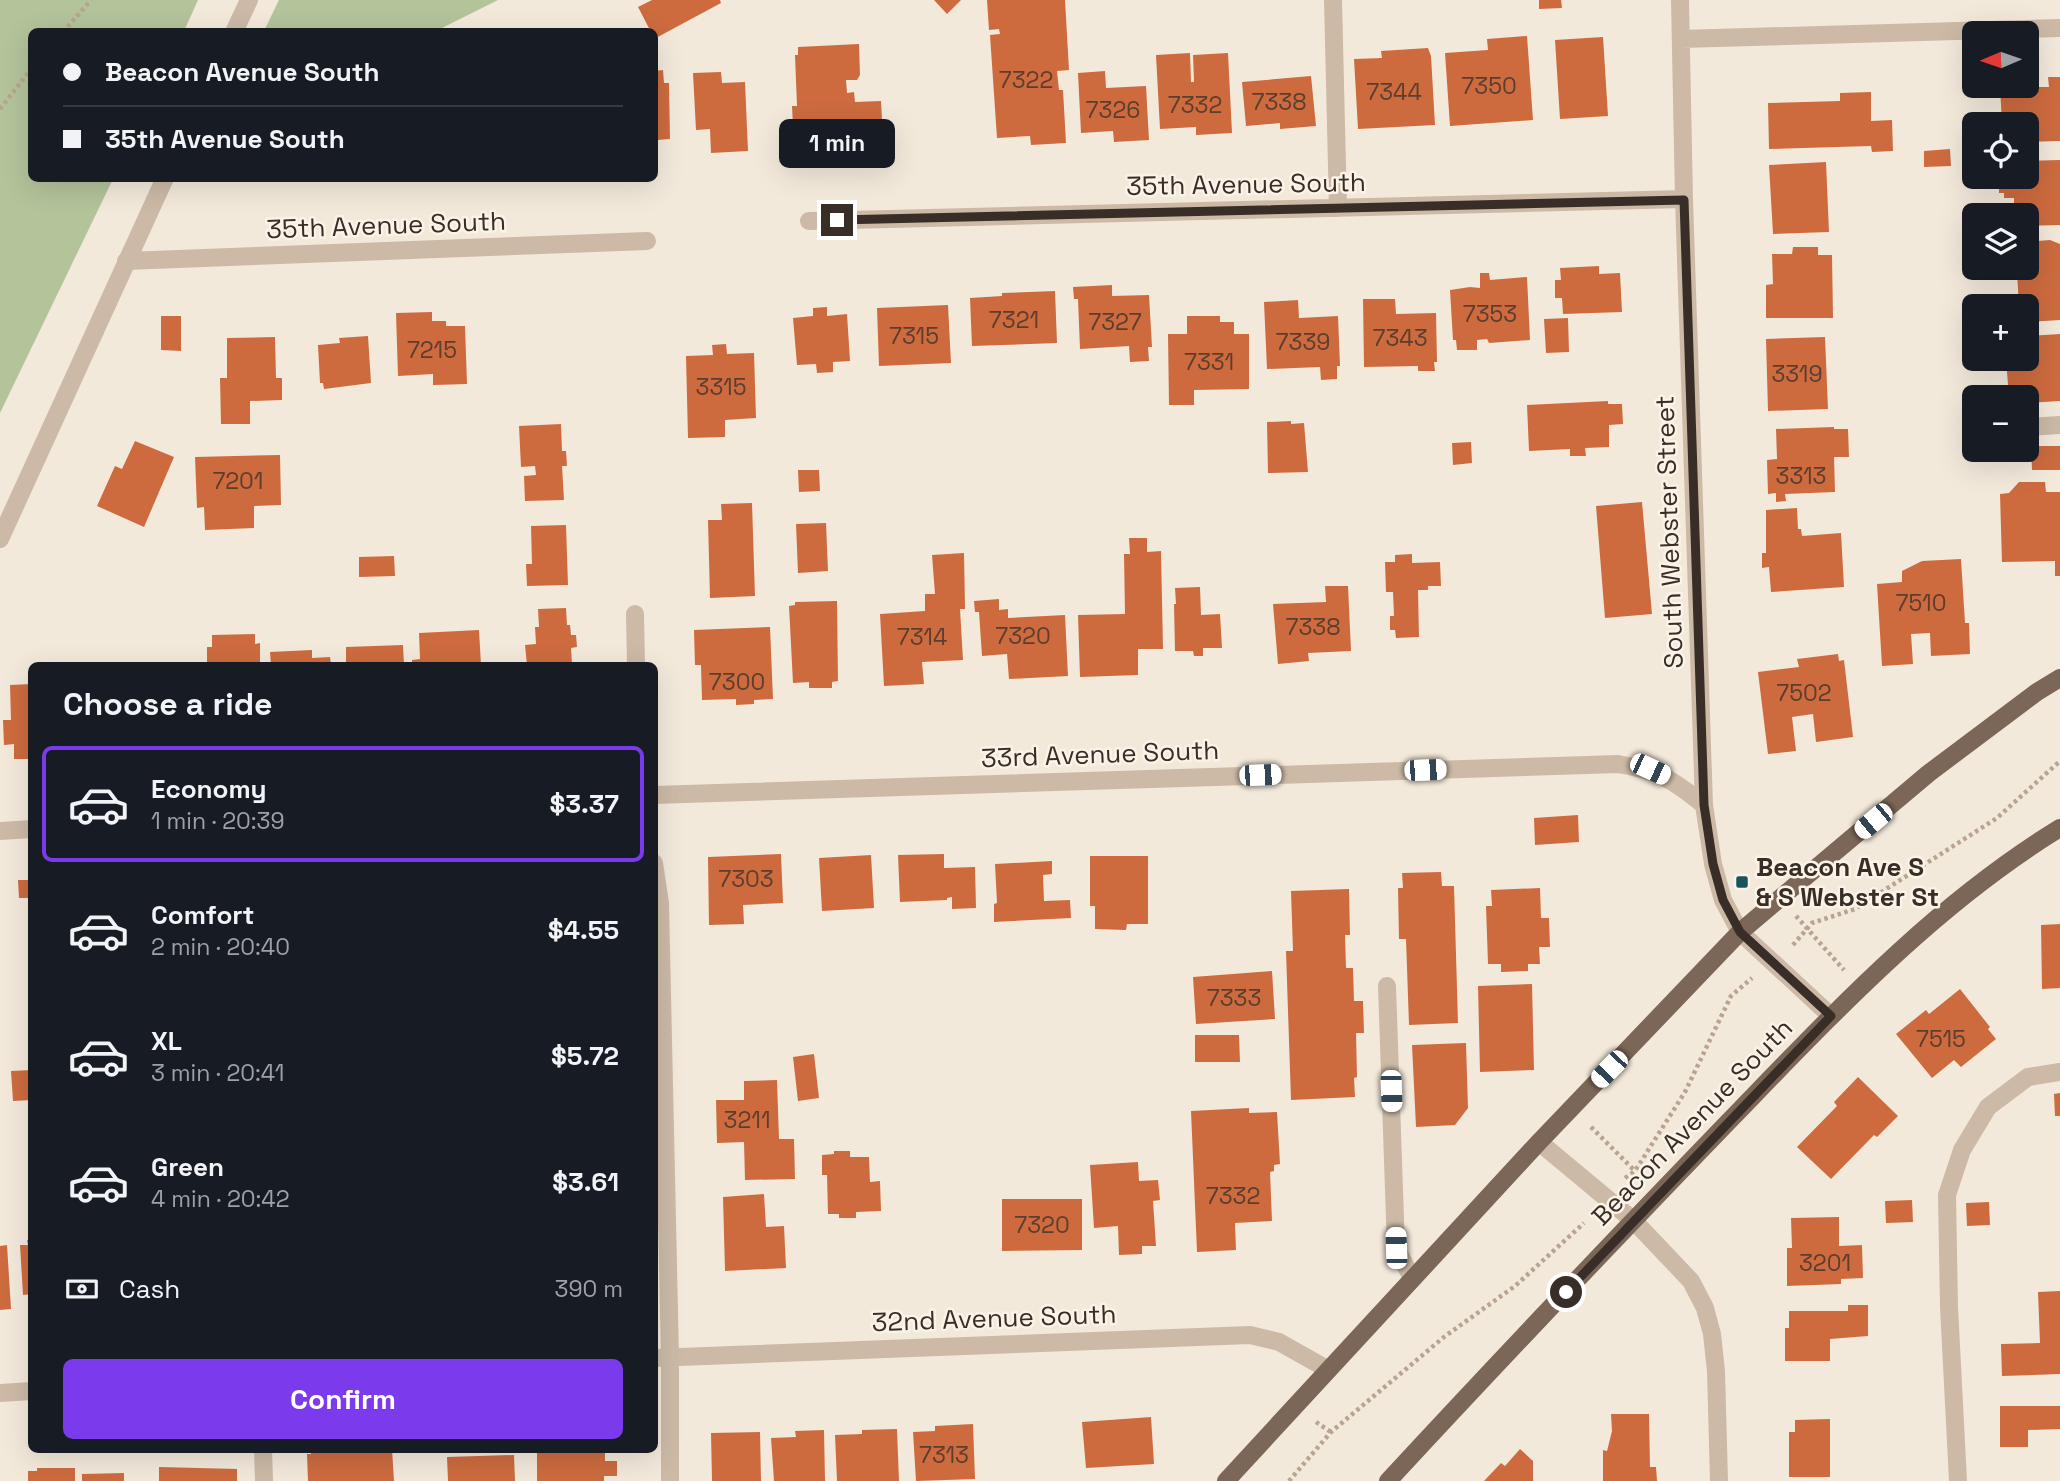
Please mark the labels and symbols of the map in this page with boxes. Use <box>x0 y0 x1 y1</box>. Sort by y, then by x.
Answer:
north arrow <box>1962 21 2039 98</box>
house number: 7322 <box>999 65 1053 95</box>
house number: 7350 <box>1461 71 1517 101</box>
house number: 7344 <box>1366 77 1422 107</box>
house number: 7338 <box>1251 87 1307 117</box>
house number: 7332 <box>1168 90 1222 120</box>
house number: 7326 <box>1086 95 1140 125</box>
callout: 1 min <box>779 118 895 168</box>
street label: 35th Avenue South <box>1126 165 1366 203</box>
street label: 35th Avenue South <box>266 204 506 246</box>
route end <box>821 204 853 236</box>
house number: 7353 <box>1463 299 1517 329</box>
house number: 7321 <box>989 305 1039 335</box>
house number: 7327 <box>1088 307 1142 337</box>
house number: 7315 <box>889 321 939 351</box>
house number: 7343 <box>1372 323 1428 353</box>
house number: 7339 <box>1276 327 1330 357</box>
house number: 7215 <box>407 335 457 365</box>
house number: 7331 <box>1184 347 1234 377</box>
house number: 3319 <box>1771 359 1823 389</box>
house number: 3315 <box>696 372 746 402</box>
street label: South Webster Street <box>1647 395 1691 669</box>
house number: 3313 <box>1776 461 1826 491</box>
house number: 7201 <box>213 466 263 496</box>
house number: 7510 <box>1896 588 1946 618</box>
house number: 7338 <box>1285 612 1341 642</box>
house number: 7320 <box>995 621 1051 651</box>
house number: 7314 <box>897 622 947 652</box>
house number: 7300 <box>709 667 765 697</box>
house number: 7502 <box>1776 678 1832 708</box>
street label: 33rd Avenue South <box>980 733 1220 775</box>
car <box>1627 751 1674 787</box>
car <box>1404 759 1447 781</box>
car <box>1239 764 1282 786</box>
car <box>1851 799 1896 843</box>
place label: Beacon Ave S & S Webster St <box>1756 850 1939 914</box>
house number: 7303 <box>718 864 774 894</box>
marker: Beacon Ave S & S Webster St <box>1734 874 1750 890</box>
house number: 7333 <box>1207 983 1261 1013</box>
street label: Beacon Avenue South <box>1584 1011 1800 1233</box>
house number: 7515 <box>1916 1024 1966 1054</box>
car <box>1587 1047 1632 1091</box>
car <box>1380 1070 1403 1112</box>
house number: 3211 <box>724 1105 771 1135</box>
house number: 7332 <box>1206 1181 1260 1211</box>
house number: 7320 <box>1014 1210 1070 1240</box>
car <box>1385 1227 1408 1269</box>
house number: 3201 <box>1799 1248 1851 1278</box>
route start <box>1550 1276 1582 1308</box>
street label: 32nd Avenue South <box>871 1297 1117 1339</box>
house number: 7313 <box>919 1440 969 1470</box>

